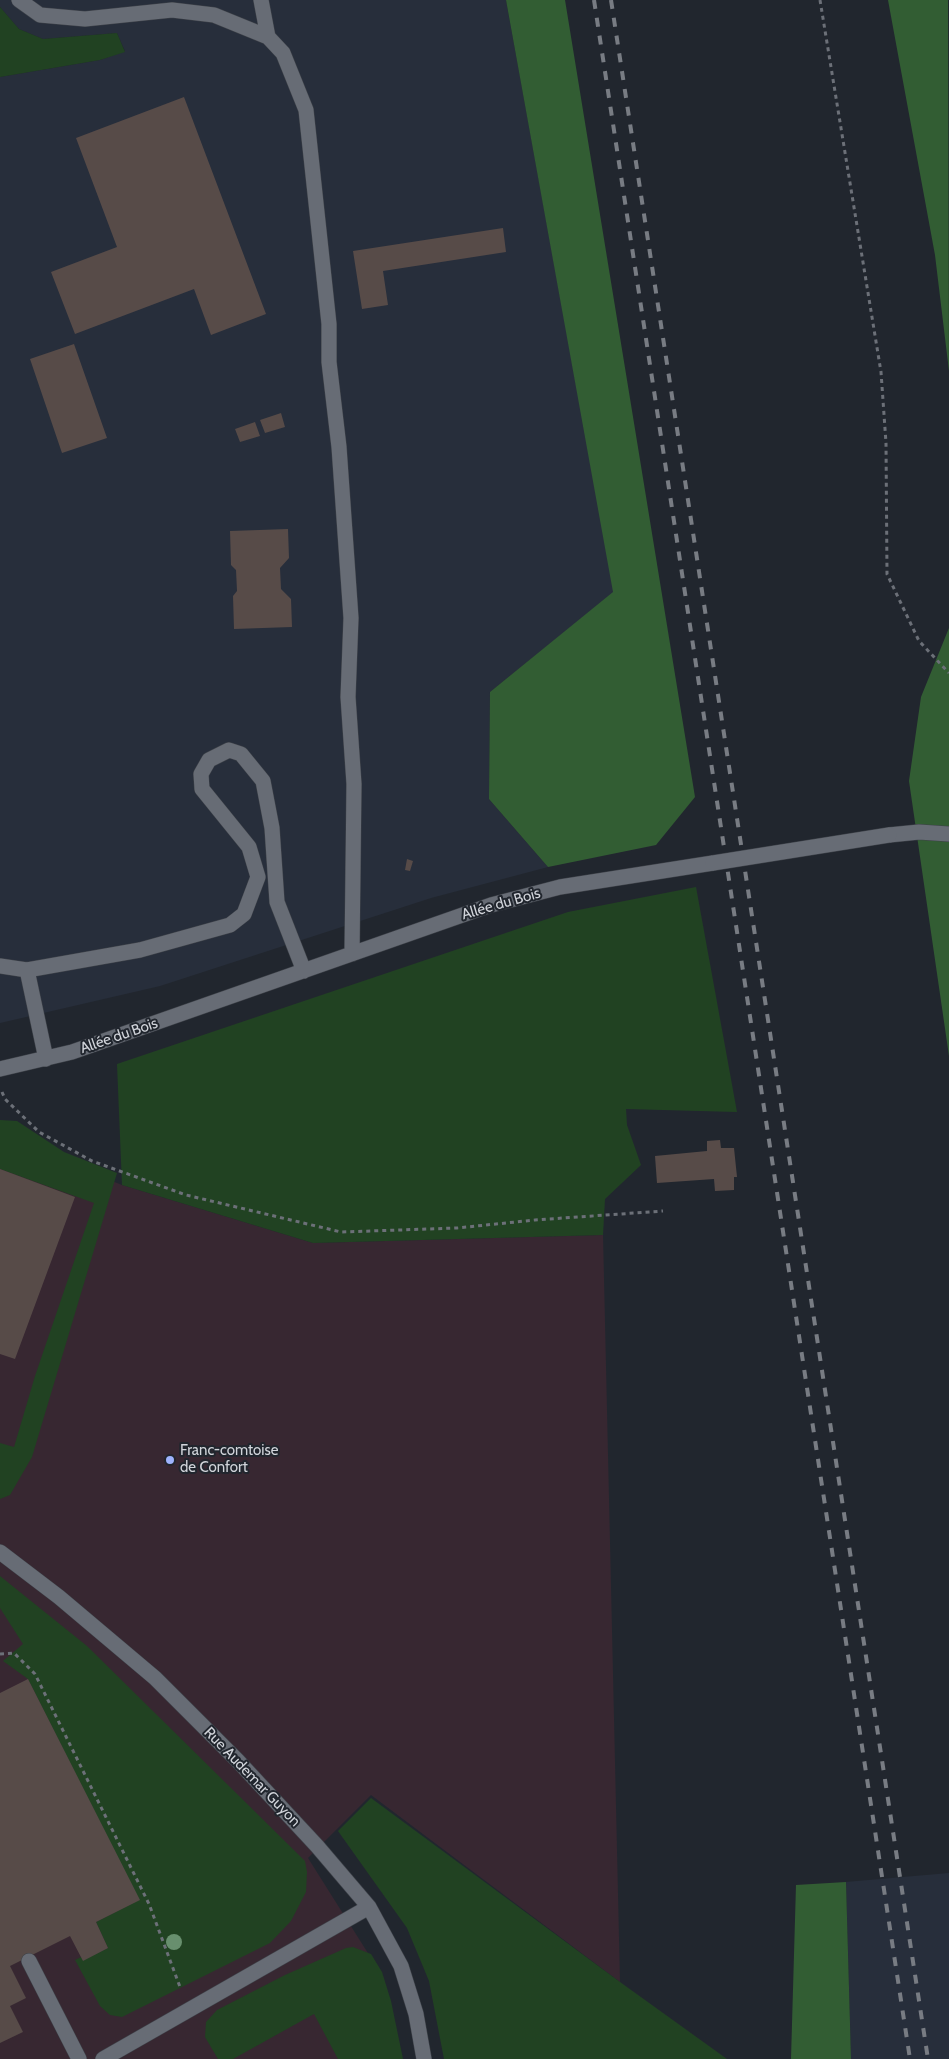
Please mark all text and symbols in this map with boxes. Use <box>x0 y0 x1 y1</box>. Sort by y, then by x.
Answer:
street label: Allée du Bois <box>460 884 542 924</box>
street label: Allée du Bois <box>78 1014 160 1058</box>
place label: Franc-comtoise de Confort <box>180 1442 278 1477</box>
marker: Franc-comtoise de Confort <box>164 1454 176 1466</box>
street label: Rue Audemar Guyon <box>200 1724 304 1830</box>

